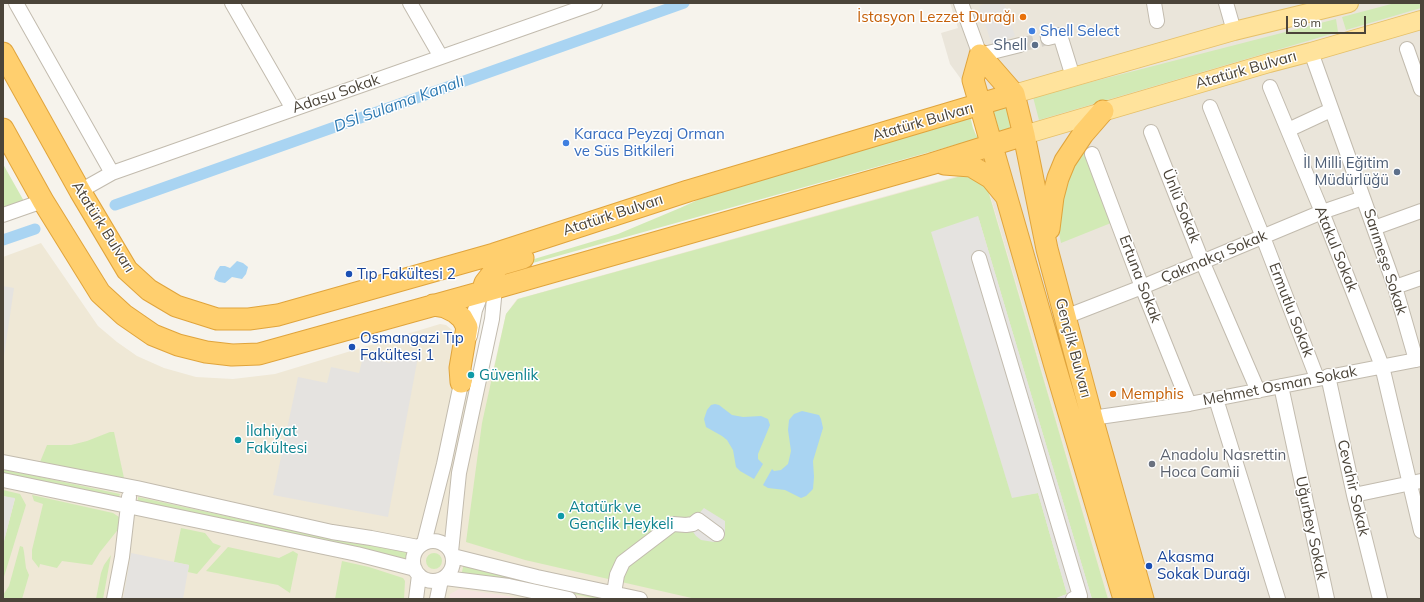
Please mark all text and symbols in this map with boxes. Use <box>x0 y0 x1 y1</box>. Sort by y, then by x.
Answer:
place label: İstasyon Lezzet Durağı <box>857 8 1015 26</box>
scale bar <box>1288 8 1368 34</box>
marker: İstasyon Lezzet Durağı <box>1018 12 1028 22</box>
text: 50 m <box>1293 15 1321 30</box>
place label: Shell Select <box>1040 22 1119 40</box>
marker: Shell Select <box>1027 26 1037 36</box>
place label: Shell <box>994 36 1027 54</box>
marker: Shell <box>1030 40 1040 50</box>
street label: Atatürk Bulvarı <box>1193 47 1299 93</box>
street label: Adasu Sokak <box>290 71 382 117</box>
water label: DSİ Sulama Kanalı <box>331 72 467 136</box>
street label: Atatürk Bulvarı <box>870 99 976 145</box>
place label: Karaca Peyzaj Orman ve Süs Bitkileri <box>574 125 725 160</box>
marker: Karaca Peyzaj Orman ve Süs Bitkileri <box>561 138 571 148</box>
place label: İl Milli Eğitim Müdürlüğü <box>1303 154 1389 189</box>
street label: Ünlü Sokak <box>1158 166 1204 246</box>
marker: İl Milli Eğitim Müdürlüğü <box>1392 167 1402 177</box>
street label: Atatürk Bulvarı <box>68 178 138 276</box>
street label: Atatürk Bulvarı <box>561 190 665 240</box>
street label: Atakul Sokak <box>1311 203 1361 295</box>
street label: Sarımeşe Sokak <box>1359 207 1411 317</box>
street label: Çakmakçı Sokak <box>1158 227 1270 287</box>
street label: Ertuna Sokak <box>1115 233 1165 325</box>
street label: Ermutlu Sokak <box>1265 260 1317 360</box>
place label: Tıp Fakültesi 2 <box>357 265 456 283</box>
marker: Tıp Fakültesi 2 <box>344 269 354 279</box>
street label: Gençlik Bulvarı <box>1051 296 1095 400</box>
place label: Osmangazi Tıp Fakültesi 1 <box>360 329 464 364</box>
marker: Osmangazi Tıp Fakültesi 1 <box>347 342 357 352</box>
street label: Mehmet Osman Sokak <box>1201 362 1359 410</box>
place label: Güvenlik <box>479 366 538 384</box>
marker: Güvenlik <box>466 370 476 380</box>
place label: Memphis <box>1121 385 1184 403</box>
marker: Memphis <box>1108 389 1118 399</box>
place label: İlahiyat Fakültesi <box>246 422 307 457</box>
marker: İlahiyat Fakültesi <box>233 435 243 445</box>
street label: Cevahir Sokak <box>1333 438 1373 538</box>
place label: Anadolu Nasrettin Hoca Camii <box>1160 446 1286 481</box>
marker: Anadolu Nasrettin Hoca Camii <box>1147 459 1157 469</box>
street label: Uğurbey Sokak <box>1291 475 1331 581</box>
place label: Atatürk ve Gençlik Heykeli <box>569 498 673 533</box>
marker: Atatürk ve Gençlik Heykeli <box>556 511 566 521</box>
place label: Akasma Sokak Durağı <box>1157 548 1250 583</box>
marker: Akasma Sokak Durağı <box>1144 561 1154 571</box>

